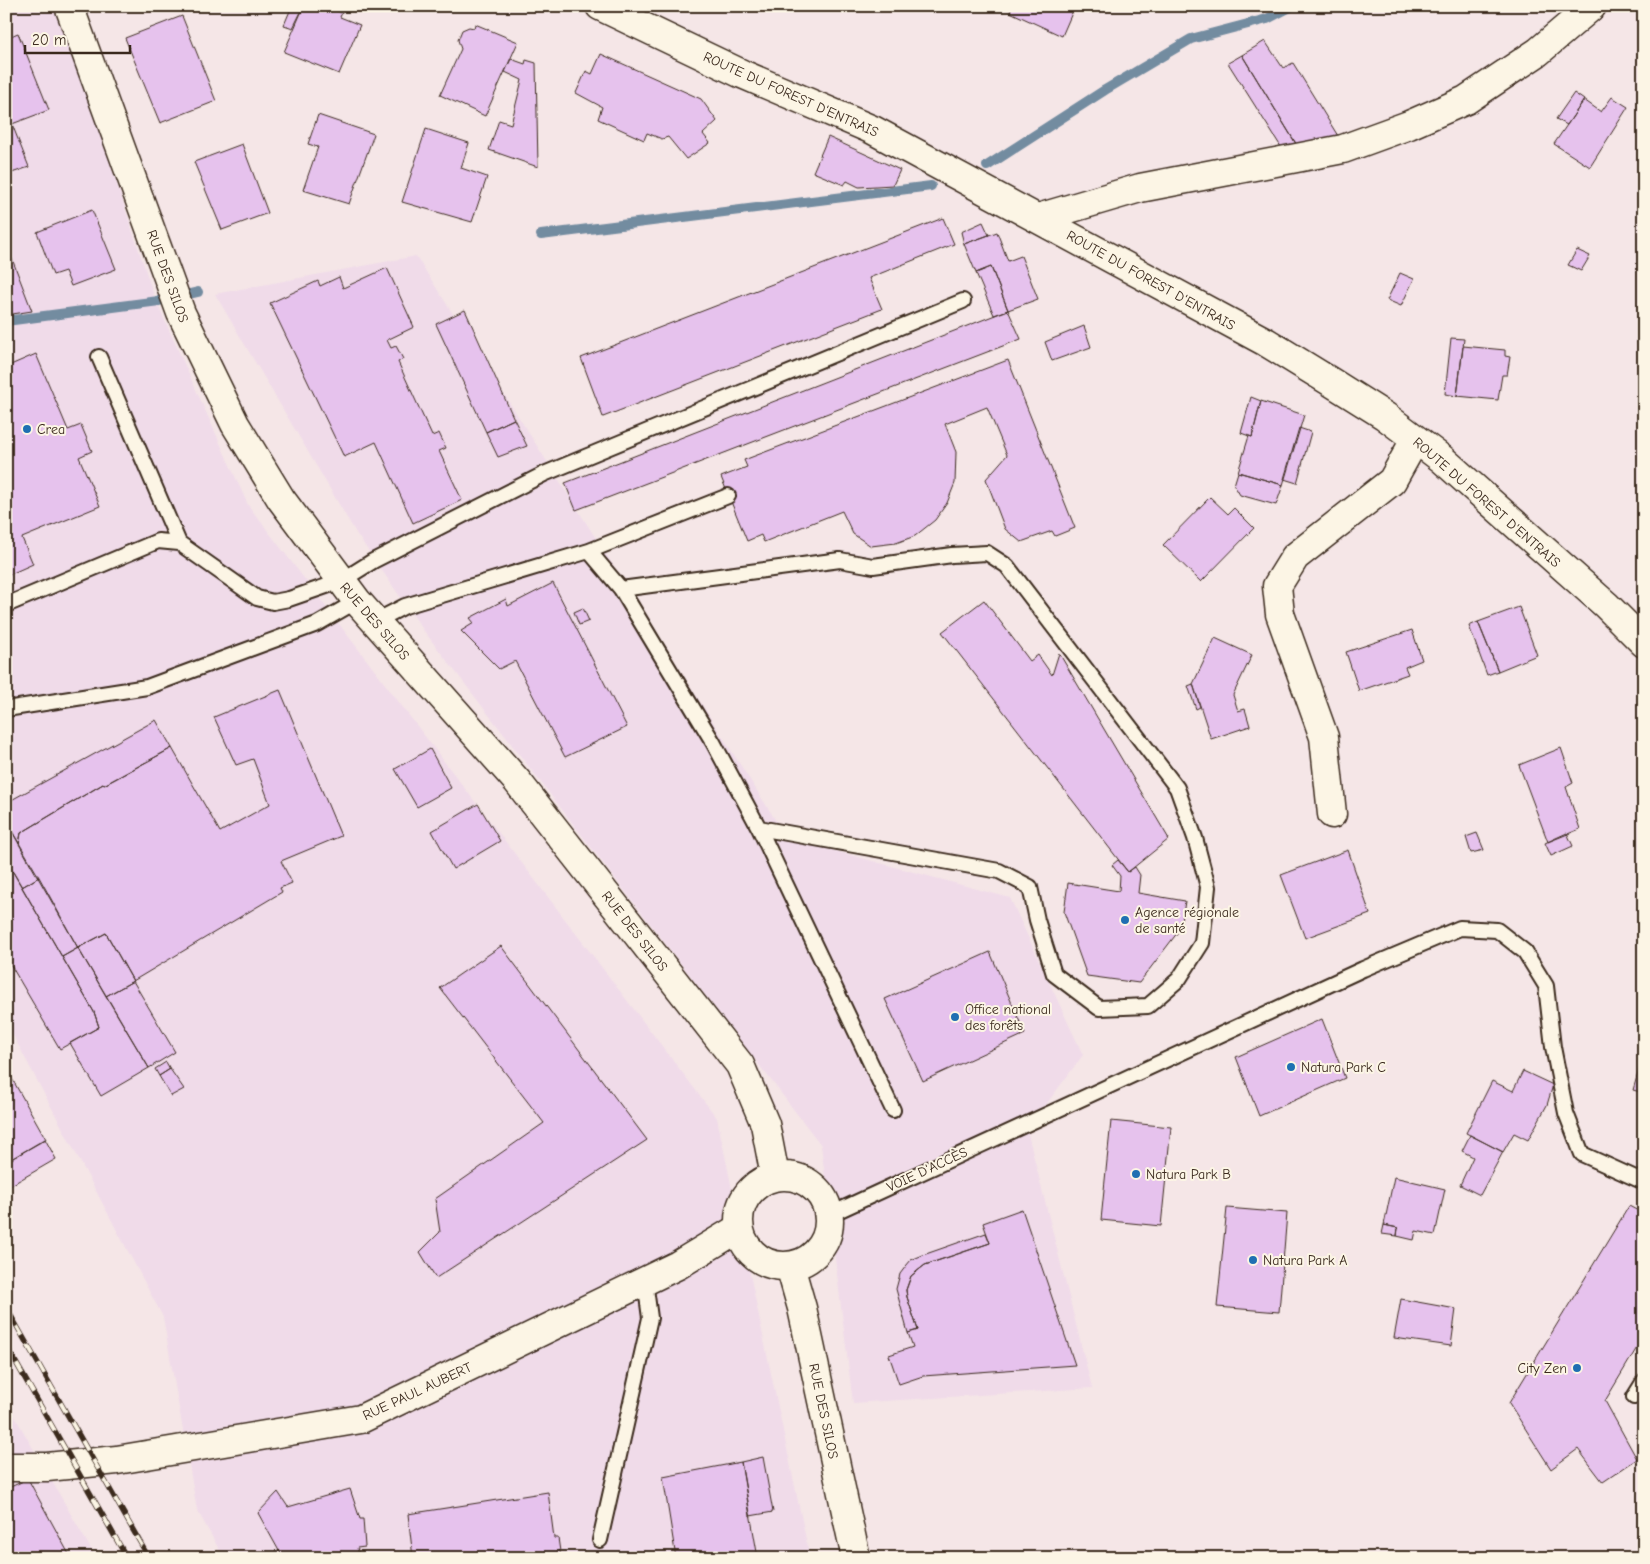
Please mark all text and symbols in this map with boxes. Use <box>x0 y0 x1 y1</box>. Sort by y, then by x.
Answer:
scale bar <box>25 22 130 54</box>
text: 20 m <box>32 31 66 49</box>
street label: ROUTE DU FOREST D'ENTRAIS <box>701 48 881 141</box>
street label: ROUTE DU FOREST D'ENTRAIS <box>1064 227 1238 334</box>
street label: RUE DES SILOS <box>143 228 192 325</box>
place label: Crea <box>37 421 65 438</box>
marker: Crea <box>21 423 33 435</box>
street label: ROUTE DU FOREST D'ENTRAIS <box>1409 434 1564 571</box>
street label: RUE DES SILOS <box>336 579 413 664</box>
street label: RUE DES SILOS <box>598 888 671 975</box>
place label: Agence régionale de santé <box>1135 904 1239 937</box>
marker: Agence régionale de santé <box>1119 914 1131 926</box>
place label: Office national des forêts <box>965 1001 1051 1034</box>
marker: Office national des forêts <box>949 1011 961 1023</box>
place label: Natura Park C <box>1301 1059 1386 1076</box>
marker: Natura Park C <box>1285 1061 1297 1073</box>
street label: VOIE D'ACCÈS <box>884 1143 971 1196</box>
place label: Natura Park B <box>1146 1166 1231 1183</box>
marker: Natura Park B <box>1130 1168 1142 1180</box>
place label: Natura Park A <box>1263 1252 1347 1269</box>
marker: Natura Park A <box>1247 1254 1259 1266</box>
street label: RUE PAUL AUBERT <box>360 1358 475 1424</box>
place label: City Zen <box>1517 1360 1567 1377</box>
street label: RUE DES SILOS <box>805 1362 842 1461</box>
marker: City Zen <box>1571 1362 1583 1374</box>

